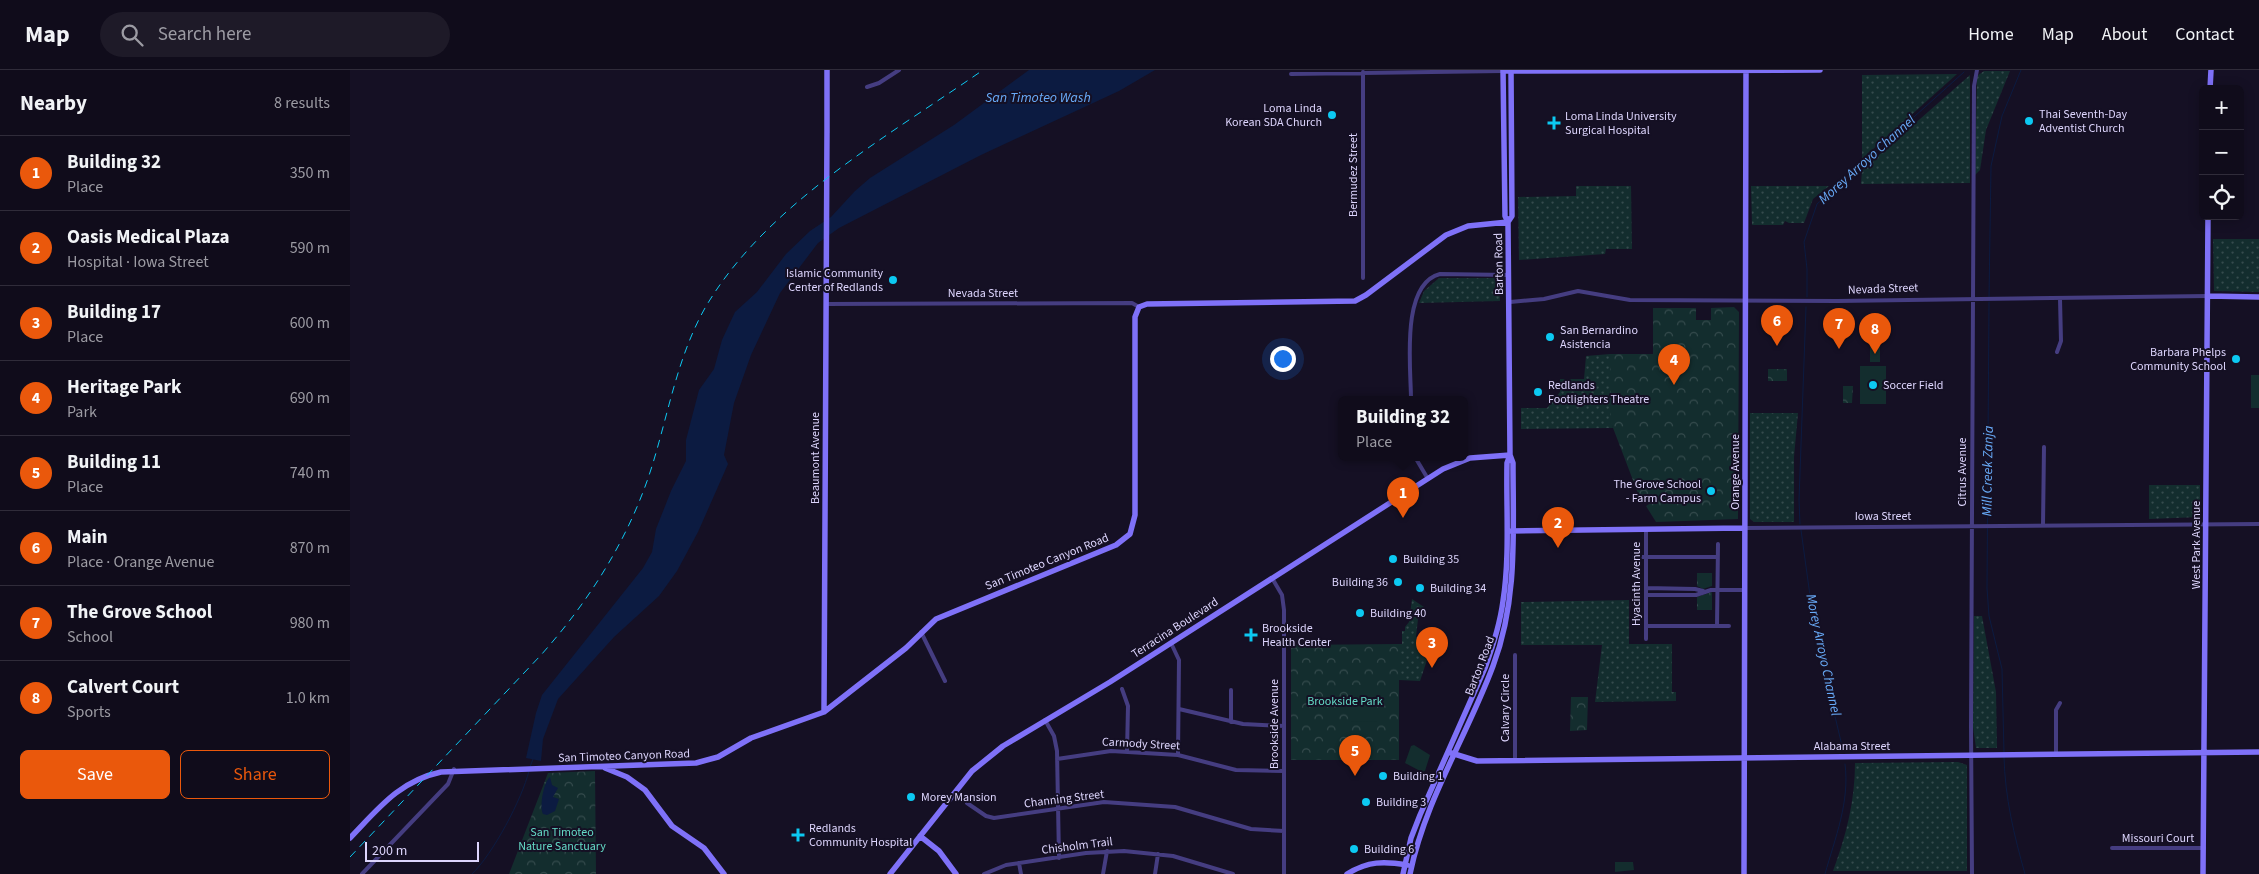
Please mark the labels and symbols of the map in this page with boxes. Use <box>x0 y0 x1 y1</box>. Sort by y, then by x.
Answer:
water label: San Timoteo Wash <box>985 88 1091 108</box>
place label: Loma Linda Korean SDA Church <box>1225 100 1322 131</box>
place label: Thai Seventh-Day Adventist Church <box>2039 106 2128 137</box>
place label: Loma Linda University Surgical Hospital <box>1565 108 1677 139</box>
marker: Loma Linda Korean SDA Church <box>1326 109 1338 121</box>
water label: Morey Arroyo Channel <box>1814 111 1920 209</box>
marker: Thai Seventh-Day Adventist Church <box>2023 115 2035 127</box>
marker: Loma Linda University Surgical Hospital <box>1547 116 1561 130</box>
street label: Bermudez Street <box>1345 133 1362 217</box>
street label: Barton Road <box>1490 233 1508 295</box>
place label: Islamic Community Center of Redlands <box>786 265 883 296</box>
marker: Islamic Community Center of Redlands <box>887 274 899 286</box>
street label: Nevada Street <box>1848 279 1918 299</box>
street label: Nevada Street <box>948 285 1018 302</box>
pin: 6 <box>1761 305 1793 346</box>
pin: 7 <box>1823 308 1855 349</box>
pin: 8 <box>1859 313 1891 354</box>
place label: San Bernardino Asistencia <box>1560 322 1638 353</box>
marker: San Bernardino Asistencia <box>1544 331 1556 343</box>
pin: 4 <box>1658 344 1690 385</box>
place label: Barbara Phelps Community School <box>2130 344 2226 375</box>
your location <box>1270 346 1296 372</box>
marker: Barbara Phelps Community School <box>2230 353 2242 365</box>
place label: Redlands Footlighters Theatre <box>1548 377 1649 408</box>
place label: Soccer Field <box>1883 377 1943 394</box>
marker: Soccer Field <box>1867 379 1879 391</box>
marker: Redlands Footlighters Theatre <box>1532 386 1544 398</box>
street label: Beaumont Avenue <box>807 412 824 504</box>
water label: Mill Creek Zanja <box>1977 425 1999 517</box>
street label: Orange Avenue <box>1727 434 1744 510</box>
street label: Citrus Avenue <box>1954 437 1971 506</box>
place label: The Grove School - Farm Campus <box>1613 476 1701 507</box>
pin: 1 <box>1387 477 1419 518</box>
marker: The Grove School - Farm Campus <box>1705 485 1717 497</box>
street label: West Park Avenue <box>2188 501 2205 589</box>
pin: 2 <box>1542 507 1574 548</box>
street label: Iowa Street <box>1855 508 1911 525</box>
street label: San Timoteo Canyon Road <box>983 529 1111 595</box>
street label: Hyacinth Avenue <box>1628 542 1645 626</box>
place label: Building 35 <box>1403 551 1459 568</box>
marker: Building 35 <box>1387 553 1399 565</box>
place label: Building 36 <box>1332 574 1388 591</box>
marker: Building 36 <box>1392 576 1404 588</box>
place label: Building 34 <box>1430 580 1486 597</box>
marker: Building 34 <box>1414 582 1426 594</box>
water label: Morey Arroyo Channel <box>1800 592 1846 719</box>
street label: Terracina Boulevard <box>1128 594 1222 662</box>
place label: Building 40 <box>1370 605 1426 622</box>
marker: Building 40 <box>1354 607 1366 619</box>
place label: Brookside Health Center <box>1262 620 1332 651</box>
pin: 3 <box>1416 627 1448 668</box>
marker: Brookside Health Center <box>1244 628 1258 642</box>
street label: Barton Road <box>1461 634 1499 698</box>
street label: Calvary Circle <box>1497 674 1514 742</box>
street label: Brookside Avenue <box>1266 679 1283 769</box>
park label: Brookside Park <box>1307 693 1383 710</box>
street label: Carmody Street <box>1101 733 1181 755</box>
pin: 5 <box>1339 735 1371 776</box>
street label: Alabama Street <box>1814 738 1890 755</box>
street label: San Timoteo Canyon Road <box>558 745 690 767</box>
place label: Building 1 <box>1393 768 1443 785</box>
marker: Building 1 <box>1377 770 1389 782</box>
street label: Channing Street <box>1023 786 1105 812</box>
place label: Morey Mansion <box>921 789 997 806</box>
marker: Morey Mansion <box>905 791 917 803</box>
place label: Building 3 <box>1376 794 1426 811</box>
marker: Building 3 <box>1360 796 1372 808</box>
place label: Redlands Community Hospital <box>809 820 912 851</box>
park label: San Timoteo Nature Sanctuary <box>518 824 606 855</box>
marker: Redlands Community Hospital <box>791 828 805 842</box>
street label: Missouri Court <box>2122 830 2194 847</box>
street label: Chisholm Trail <box>1040 833 1114 859</box>
scale bar <box>365 839 479 862</box>
place label: Building 6 <box>1364 841 1414 858</box>
marker: Building 6 <box>1348 843 1360 855</box>

